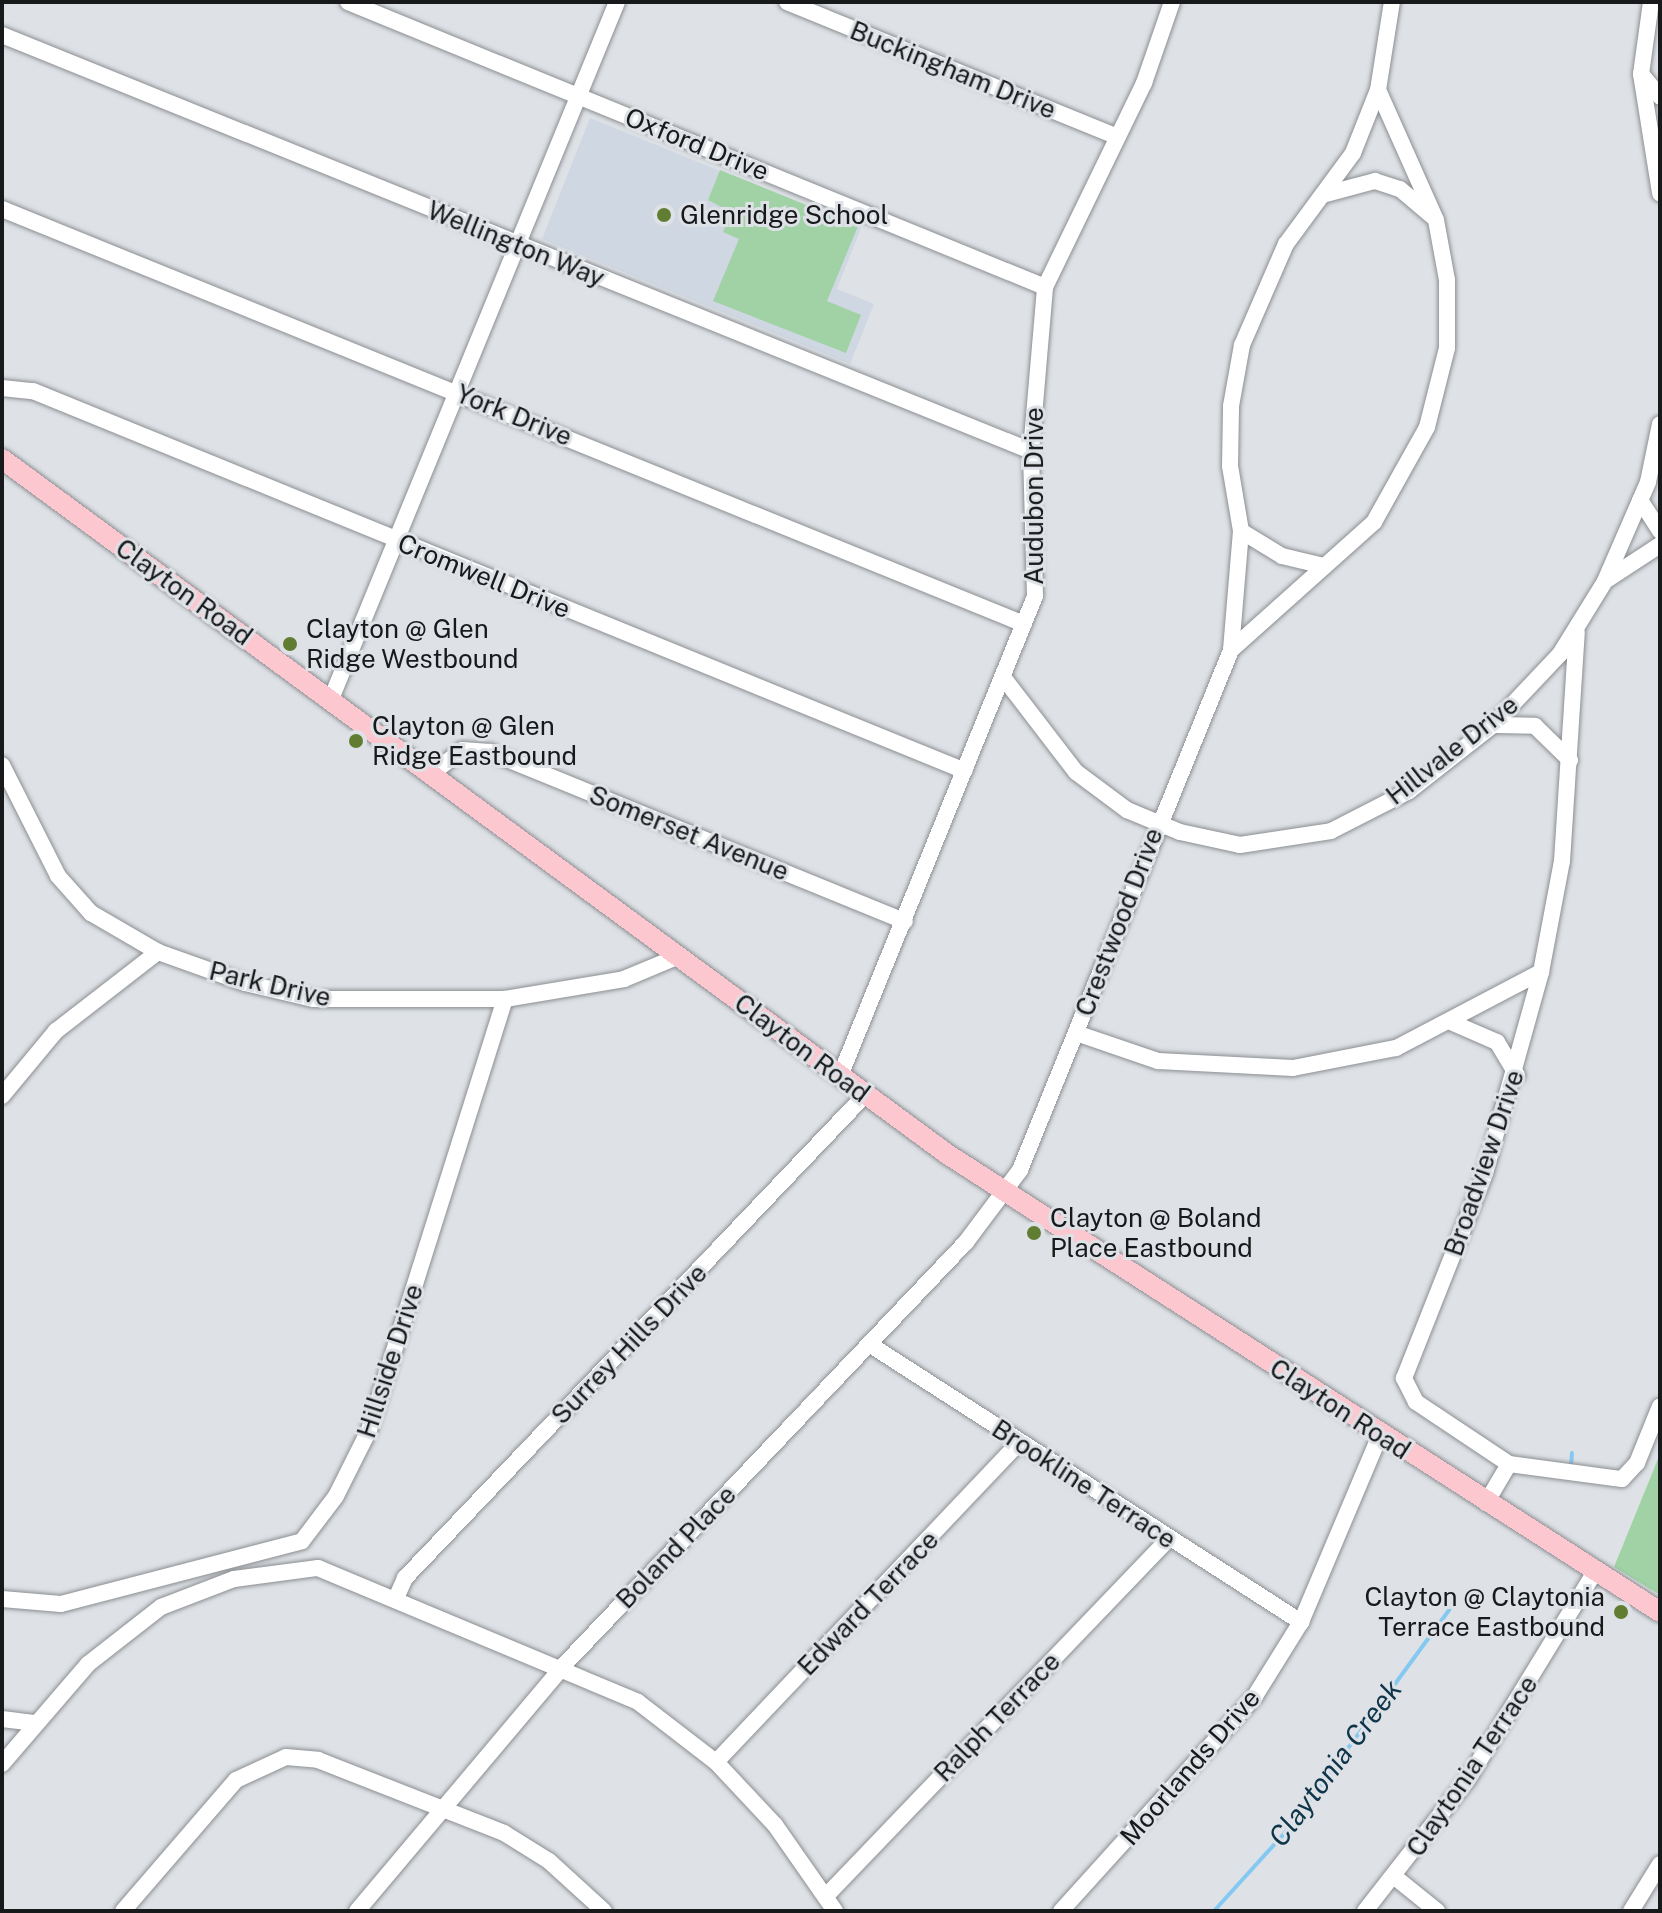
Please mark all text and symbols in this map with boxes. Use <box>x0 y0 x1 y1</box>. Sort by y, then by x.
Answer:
street label: Buckingham Drive <box>846 14 1060 126</box>
street label: Oxford Drive <box>621 101 773 187</box>
street label: Wellington Way <box>423 194 609 294</box>
place label: Glenridge School <box>680 199 889 231</box>
marker: Glenridge School <box>655 206 673 224</box>
street label: York Drive <box>452 378 576 452</box>
street label: Audubon Drive <box>1018 407 1050 585</box>
street label: Cromwell Drive <box>393 527 575 625</box>
street label: Clayton Road <box>110 532 258 652</box>
place label: Clayton @ Glen Ridge Westbound <box>306 613 519 674</box>
marker: Clayton @ Glen Ridge Westbound <box>281 635 299 653</box>
street label: Hillvale Drive <box>1380 689 1524 811</box>
place label: Clayton @ Glen Ridge Eastbound <box>372 710 577 772</box>
marker: Clayton @ Glen Ridge Eastbound <box>347 732 365 750</box>
street label: Somerset Avenue <box>585 779 793 887</box>
street label: Crestwood Drive <box>1069 824 1169 1020</box>
street label: Park Drive <box>206 955 334 1013</box>
street label: Clayton Road <box>728 987 876 1109</box>
street label: Broadview Drive <box>1438 1066 1530 1260</box>
place label: Clayton @ Boland Place Eastbound <box>1050 1202 1262 1264</box>
marker: Clayton @ Boland Place Eastbound <box>1025 1224 1043 1242</box>
street label: Surrey Hills Drive <box>545 1257 713 1431</box>
street label: Hillside Drive <box>350 1280 430 1442</box>
street label: Clayton Road <box>1264 1352 1416 1466</box>
street label: Brookline Terrace <box>986 1413 1182 1555</box>
street label: Boland Place <box>610 1479 742 1615</box>
street label: Edward Terrace <box>791 1524 945 1682</box>
place label: Clayton @ Claytonia Terrace Eastbound <box>1364 1581 1605 1642</box>
marker: Clayton @ Claytonia Terrace Eastbound <box>1612 1603 1630 1621</box>
street label: Ralph Terrace <box>928 1646 1066 1788</box>
street label: Claytonia Terrace <box>1400 1670 1544 1862</box>
water label: Claytonia Creek <box>1261 1673 1409 1853</box>
street label: Moorlands Drive <box>1114 1683 1266 1851</box>

